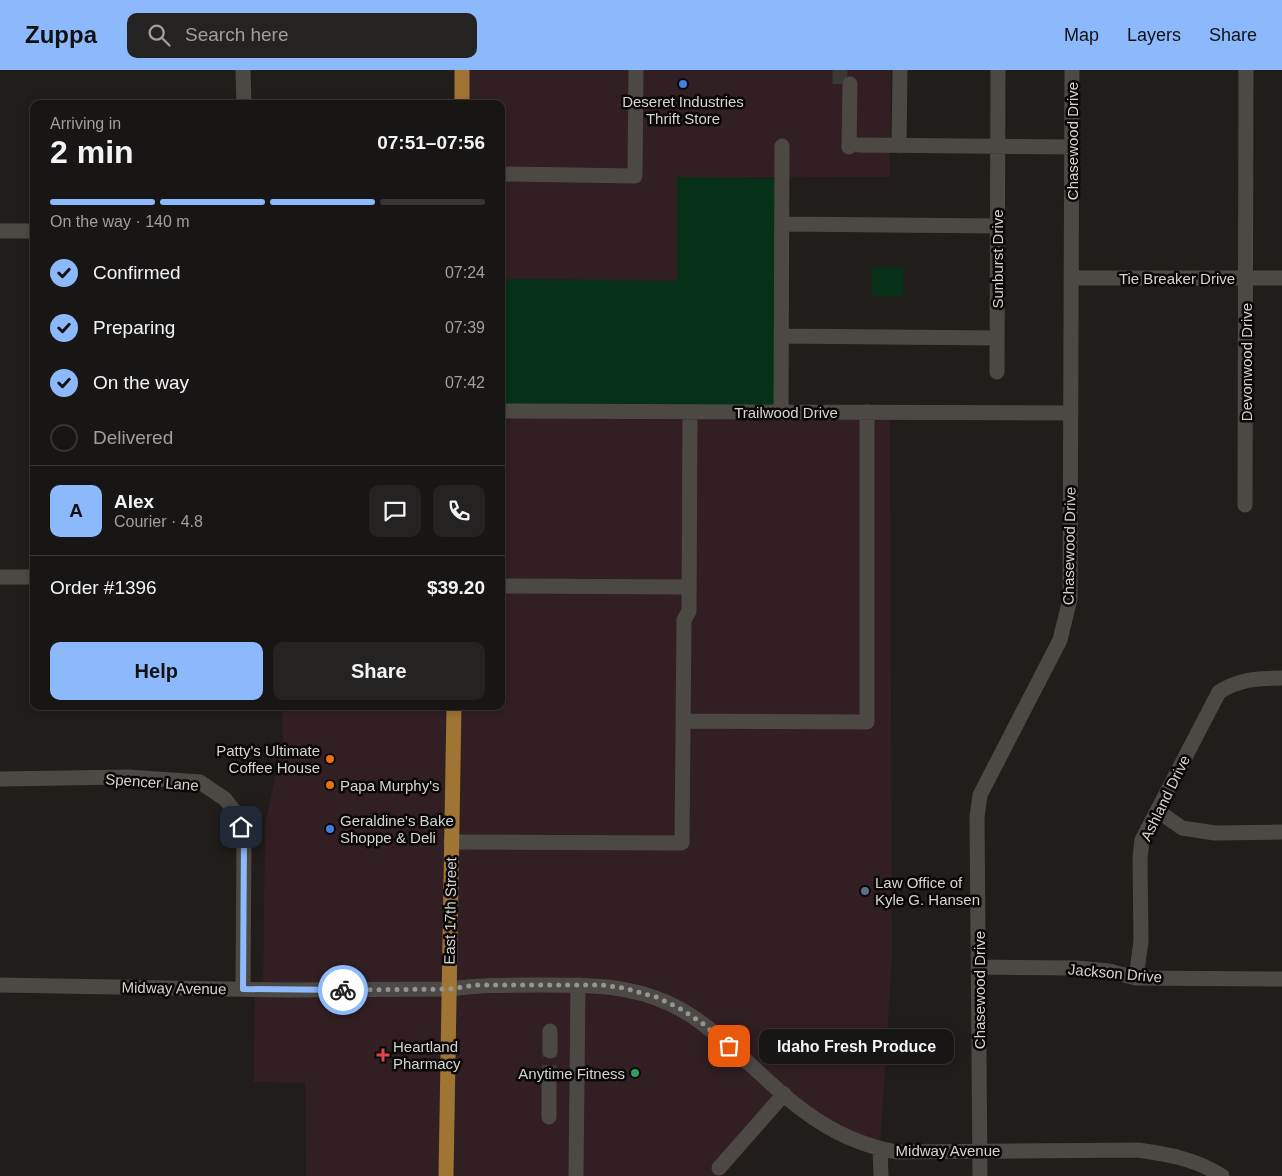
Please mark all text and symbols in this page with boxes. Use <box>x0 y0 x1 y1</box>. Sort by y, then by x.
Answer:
search box <box>127 13 477 58</box>
text: Zuppa <box>25 21 97 48</box>
icon: search <box>145 21 173 49</box>
text: Search here <box>185 24 289 45</box>
text: Map <box>1064 25 1099 45</box>
text: Layers <box>1127 25 1181 45</box>
text: Share <box>1209 25 1257 45</box>
marker: Deseret Industries Thrift Store <box>677 78 689 90</box>
street label: Chasewood Drive <box>1064 82 1081 200</box>
place label: Deseret Industries Thrift Store <box>622 93 744 127</box>
text: Arriving in <box>50 115 121 132</box>
text: 07:51–07:56 <box>377 132 485 153</box>
text: 2 min <box>50 134 134 170</box>
street label: Sunburst Drive <box>989 209 1006 309</box>
text: On the way · 140 m <box>50 213 190 230</box>
icon: check <box>50 259 78 287</box>
text: Confirmed <box>93 262 181 283</box>
text: 07:24 <box>445 264 485 281</box>
street label: Tie Breaker Drive <box>1119 270 1235 287</box>
street label: Devonwood Drive <box>1238 303 1255 421</box>
icon: check <box>50 314 78 342</box>
text: Preparing <box>93 317 175 338</box>
text: 07:39 <box>445 319 485 336</box>
icon: check <box>50 369 78 397</box>
text: On the way <box>93 372 189 393</box>
text: 07:42 <box>445 374 485 391</box>
street label: Trailwood Drive <box>734 404 838 421</box>
text: Delivered <box>93 427 173 448</box>
button: chat <box>369 485 421 537</box>
button: phone <box>433 485 485 537</box>
street label: Chasewood Drive <box>1059 487 1079 605</box>
text: Alex <box>114 491 154 512</box>
text: A <box>69 500 83 521</box>
text: Courier · 4.8 <box>114 513 203 530</box>
text: Order #1396 <box>50 577 157 598</box>
text: $39.20 <box>427 577 485 598</box>
button: Help <box>50 642 263 700</box>
button: Share <box>273 642 485 700</box>
place label: Patty's Ultimate Coffee House <box>216 742 320 776</box>
street label: Ashland Drive <box>1137 752 1193 844</box>
marker: Patty's Ultimate Coffee House <box>324 753 336 765</box>
street label: Spencer Lane <box>105 770 199 794</box>
place label: Papa Murphy's <box>340 777 440 794</box>
marker: Papa Murphy's <box>324 779 336 791</box>
pin <box>220 806 262 848</box>
place label: Geraldine's Bake Shoppe & Deli <box>340 812 454 846</box>
icon: home <box>227 813 255 841</box>
marker: Geraldine's Bake Shoppe & Deli <box>324 823 336 835</box>
street label: East 17th Street <box>441 856 459 965</box>
place label: Law Office of Kyle G. Hansen <box>875 874 980 908</box>
marker: Law Office of Kyle G. Hansen <box>859 885 871 897</box>
street label: Chasewood Drive <box>971 931 988 1049</box>
street label: Jackson Drive <box>1067 960 1163 986</box>
courier <box>318 965 368 1015</box>
icon: bike <box>329 976 357 1004</box>
street label: Midway Avenue <box>121 979 227 997</box>
pin <box>708 1025 750 1067</box>
callout: Idaho Fresh Produce <box>759 1028 954 1064</box>
icon: bag <box>715 1032 743 1060</box>
place label: Heartland Pharmacy <box>393 1038 461 1072</box>
text: Idaho Fresh Produce <box>777 1038 936 1055</box>
marker: Heartland Pharmacy <box>377 1049 389 1061</box>
place label: Anytime Fitness <box>518 1065 625 1082</box>
marker: Anytime Fitness <box>629 1067 641 1079</box>
street label: Midway Avenue <box>896 1142 1000 1159</box>

